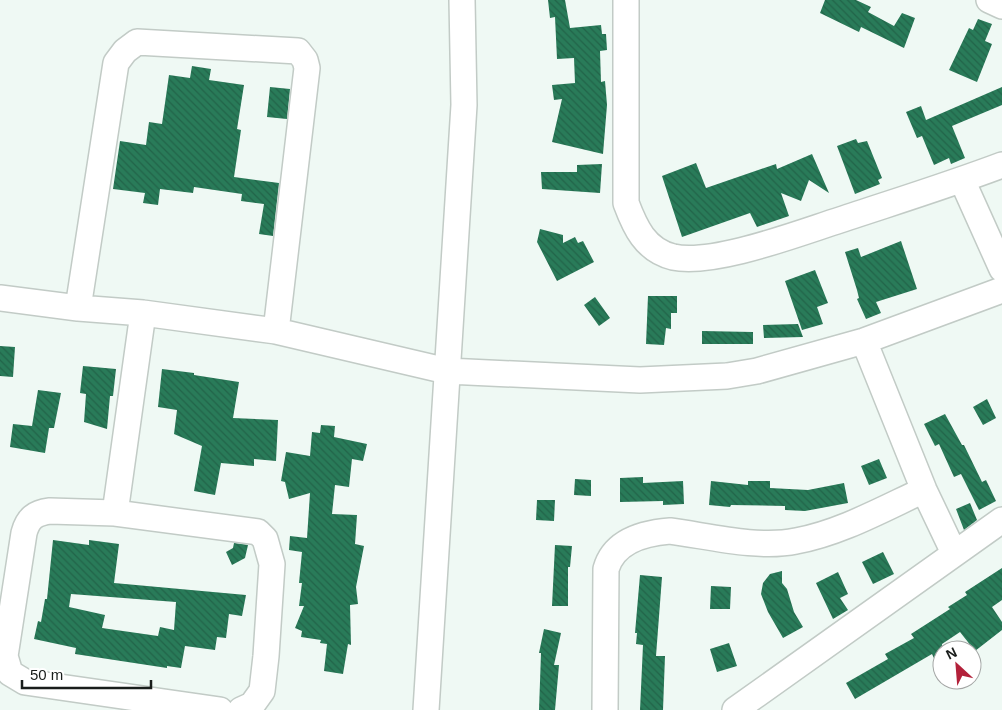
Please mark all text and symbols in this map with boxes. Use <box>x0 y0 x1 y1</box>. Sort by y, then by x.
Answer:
north arrow <box>932 640 982 690</box>
text: N <box>943 644 959 663</box>
scale bar <box>22 658 151 690</box>
text: 50 m <box>30 666 63 683</box>

